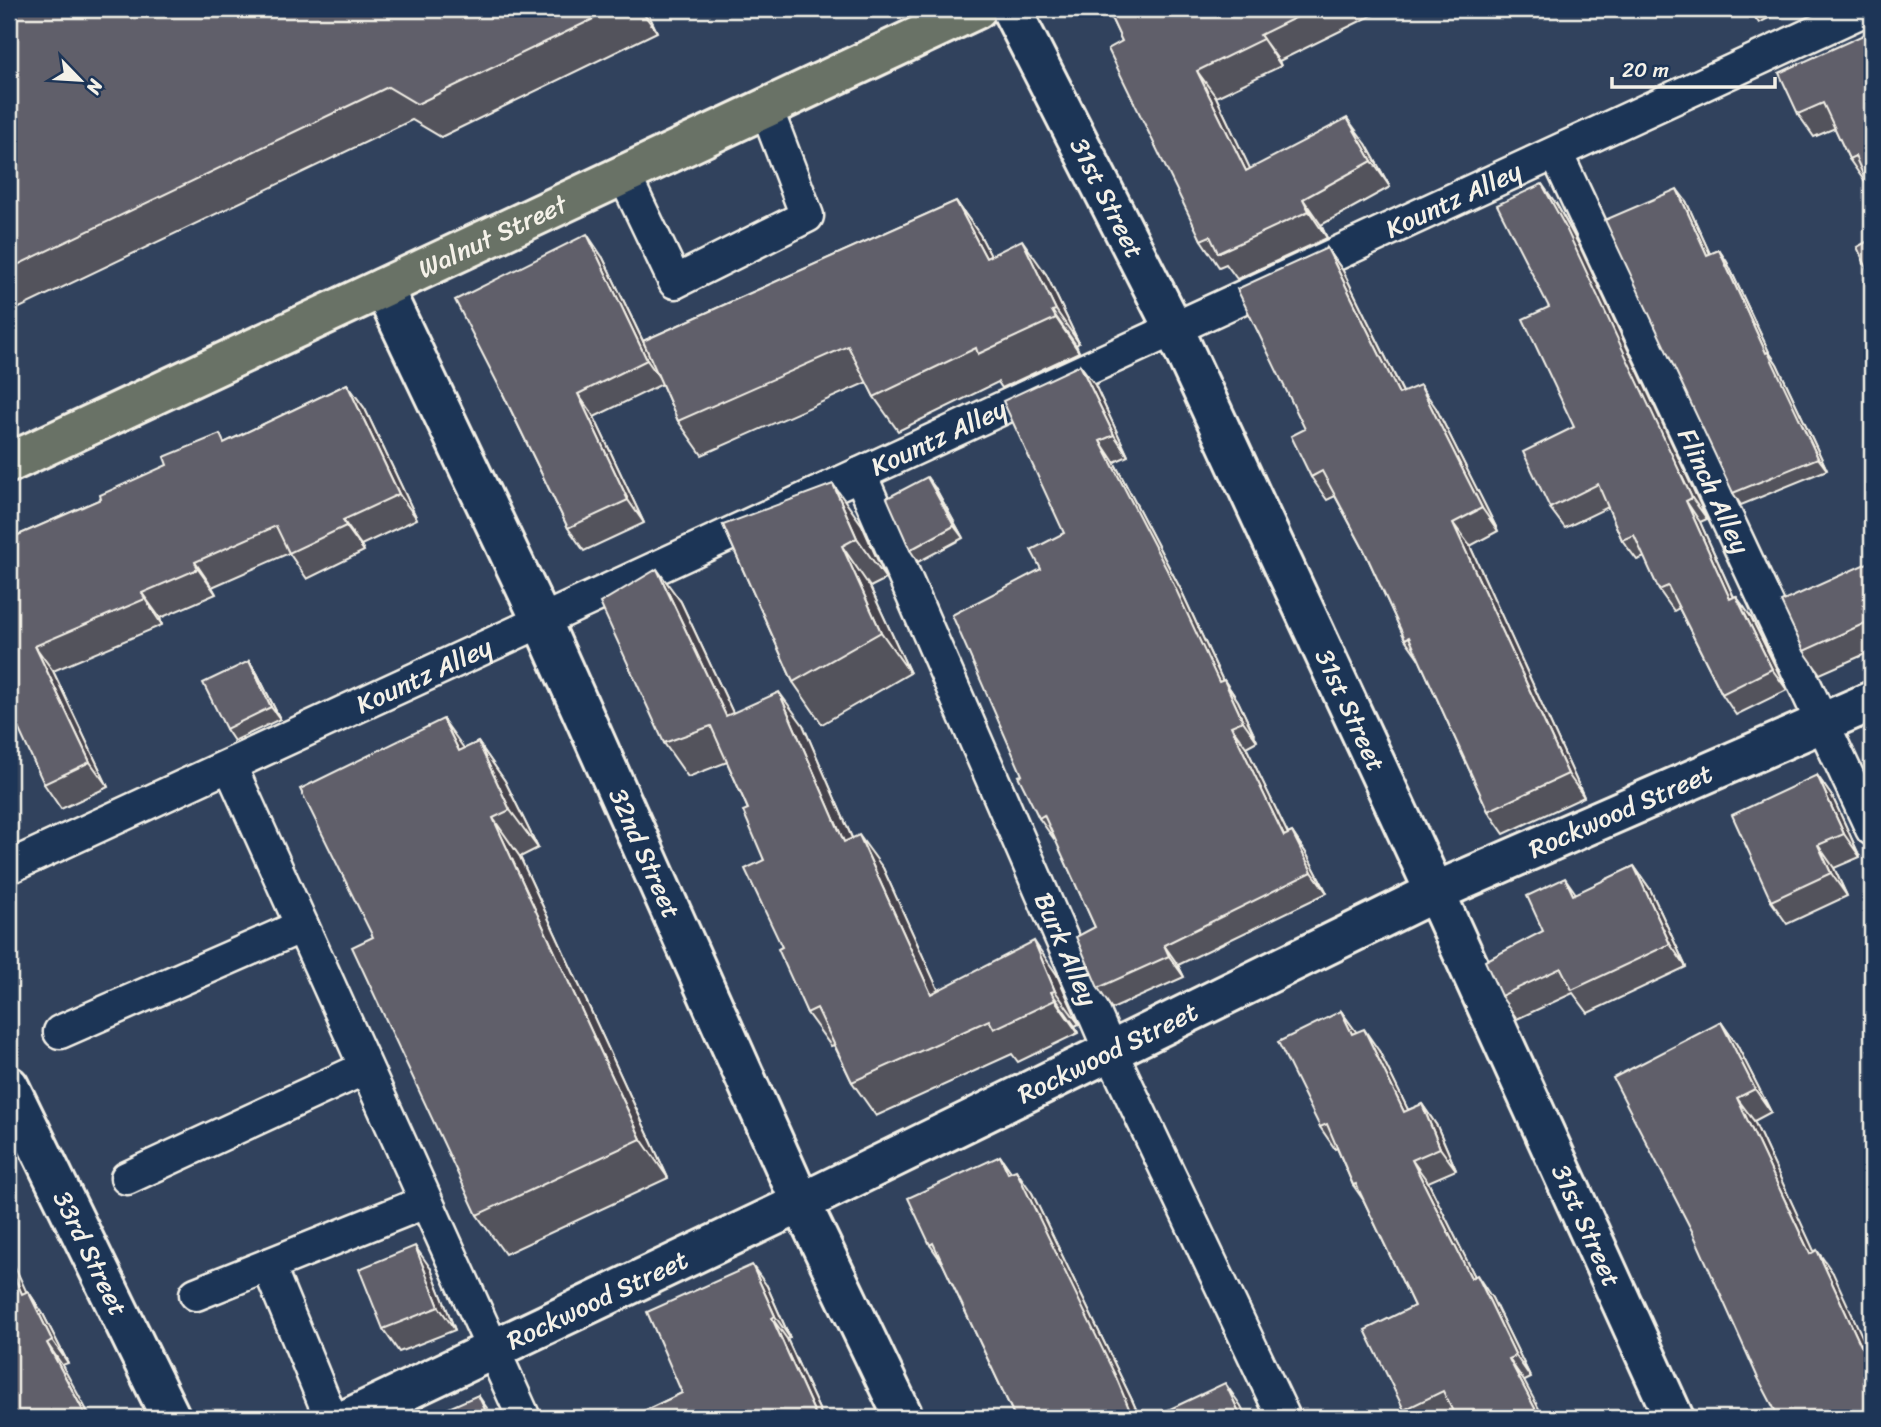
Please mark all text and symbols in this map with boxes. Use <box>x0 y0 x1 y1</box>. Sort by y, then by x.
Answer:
north arrow <box>46 46 116 116</box>
scale bar <box>1612 46 1774 90</box>
text: 20 m <box>1622 51 1669 89</box>
text: N <box>77 73 113 101</box>
street label: 31st Street <box>1057 129 1157 267</box>
street label: Kountz Alley <box>1377 148 1530 251</box>
street label: Walnut Street <box>410 181 576 291</box>
street label: Kountz Alley <box>863 386 1015 489</box>
street label: Flinch Alley <box>1665 420 1764 562</box>
street label: Kountz Alley <box>348 624 500 727</box>
street label: 31st Street <box>1302 641 1399 779</box>
street label: Rockwood Street <box>1521 750 1720 871</box>
street label: 32nd Street <box>596 780 694 926</box>
street label: Burk Alley <box>1021 885 1111 1014</box>
street label: Rockwood Street <box>1009 989 1206 1117</box>
street label: 31st Street <box>1538 1156 1635 1295</box>
street label: 33rd Street <box>40 1182 141 1324</box>
street label: Rockwood Street <box>499 1237 696 1363</box>

